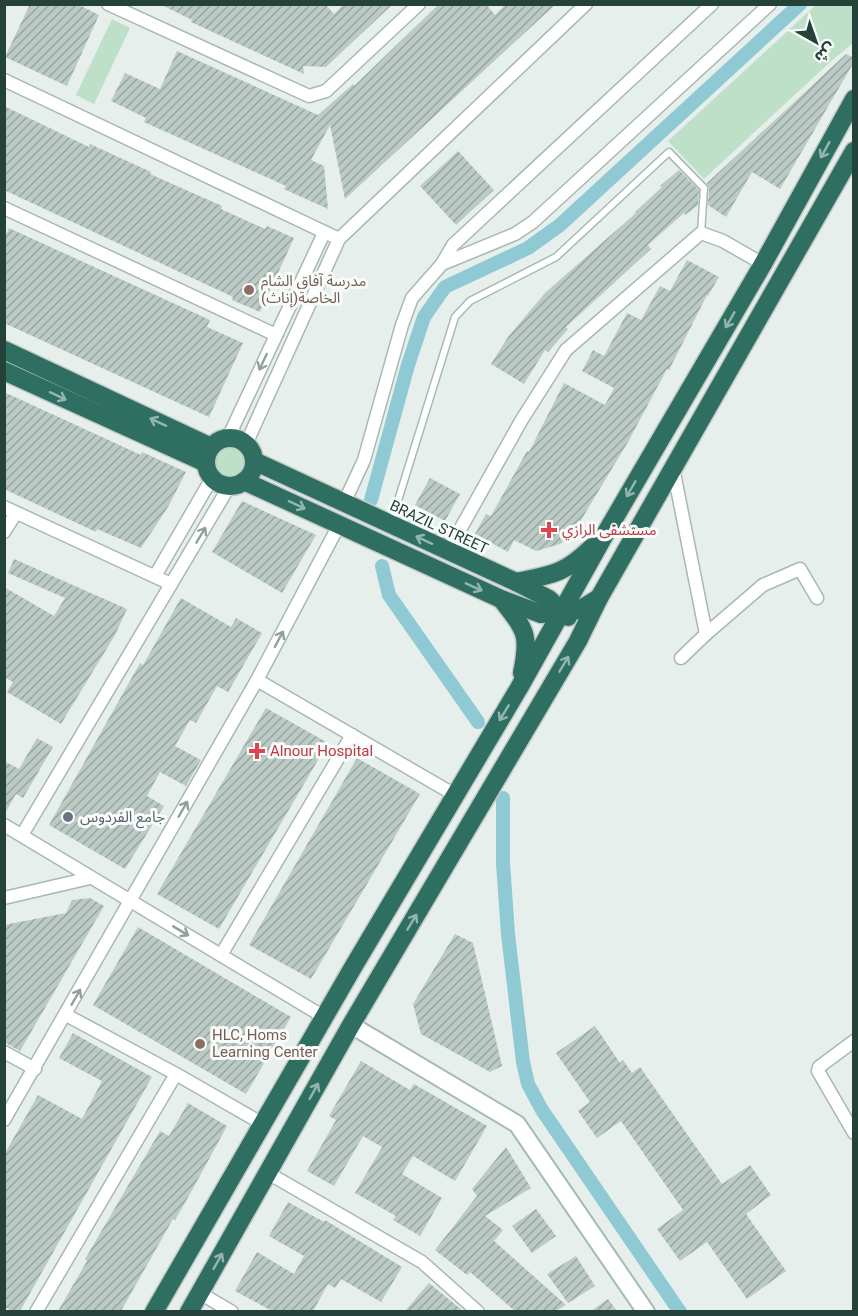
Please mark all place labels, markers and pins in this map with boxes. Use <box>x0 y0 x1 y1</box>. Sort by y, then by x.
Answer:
place label: مدرسة آفاق الشام الخاصة(إناث) <box>261 272 366 308</box>
marker: مدرسة آفاق الشام الخاصة(إناث) <box>242 283 256 297</box>
marker: مستشفى الرازي <box>540 521 558 539</box>
place label: مستشفى الرازي <box>562 521 657 541</box>
marker: Alnour Hospital <box>248 742 266 760</box>
place label: Alnour Hospital <box>270 742 373 760</box>
place label: جامع الفردوس <box>80 808 165 829</box>
marker: جامع الفردوس <box>61 810 75 824</box>
place label: HLC, Homs Learning Center <box>212 1026 318 1061</box>
marker: HLC, Homs Learning Center <box>193 1037 207 1051</box>

